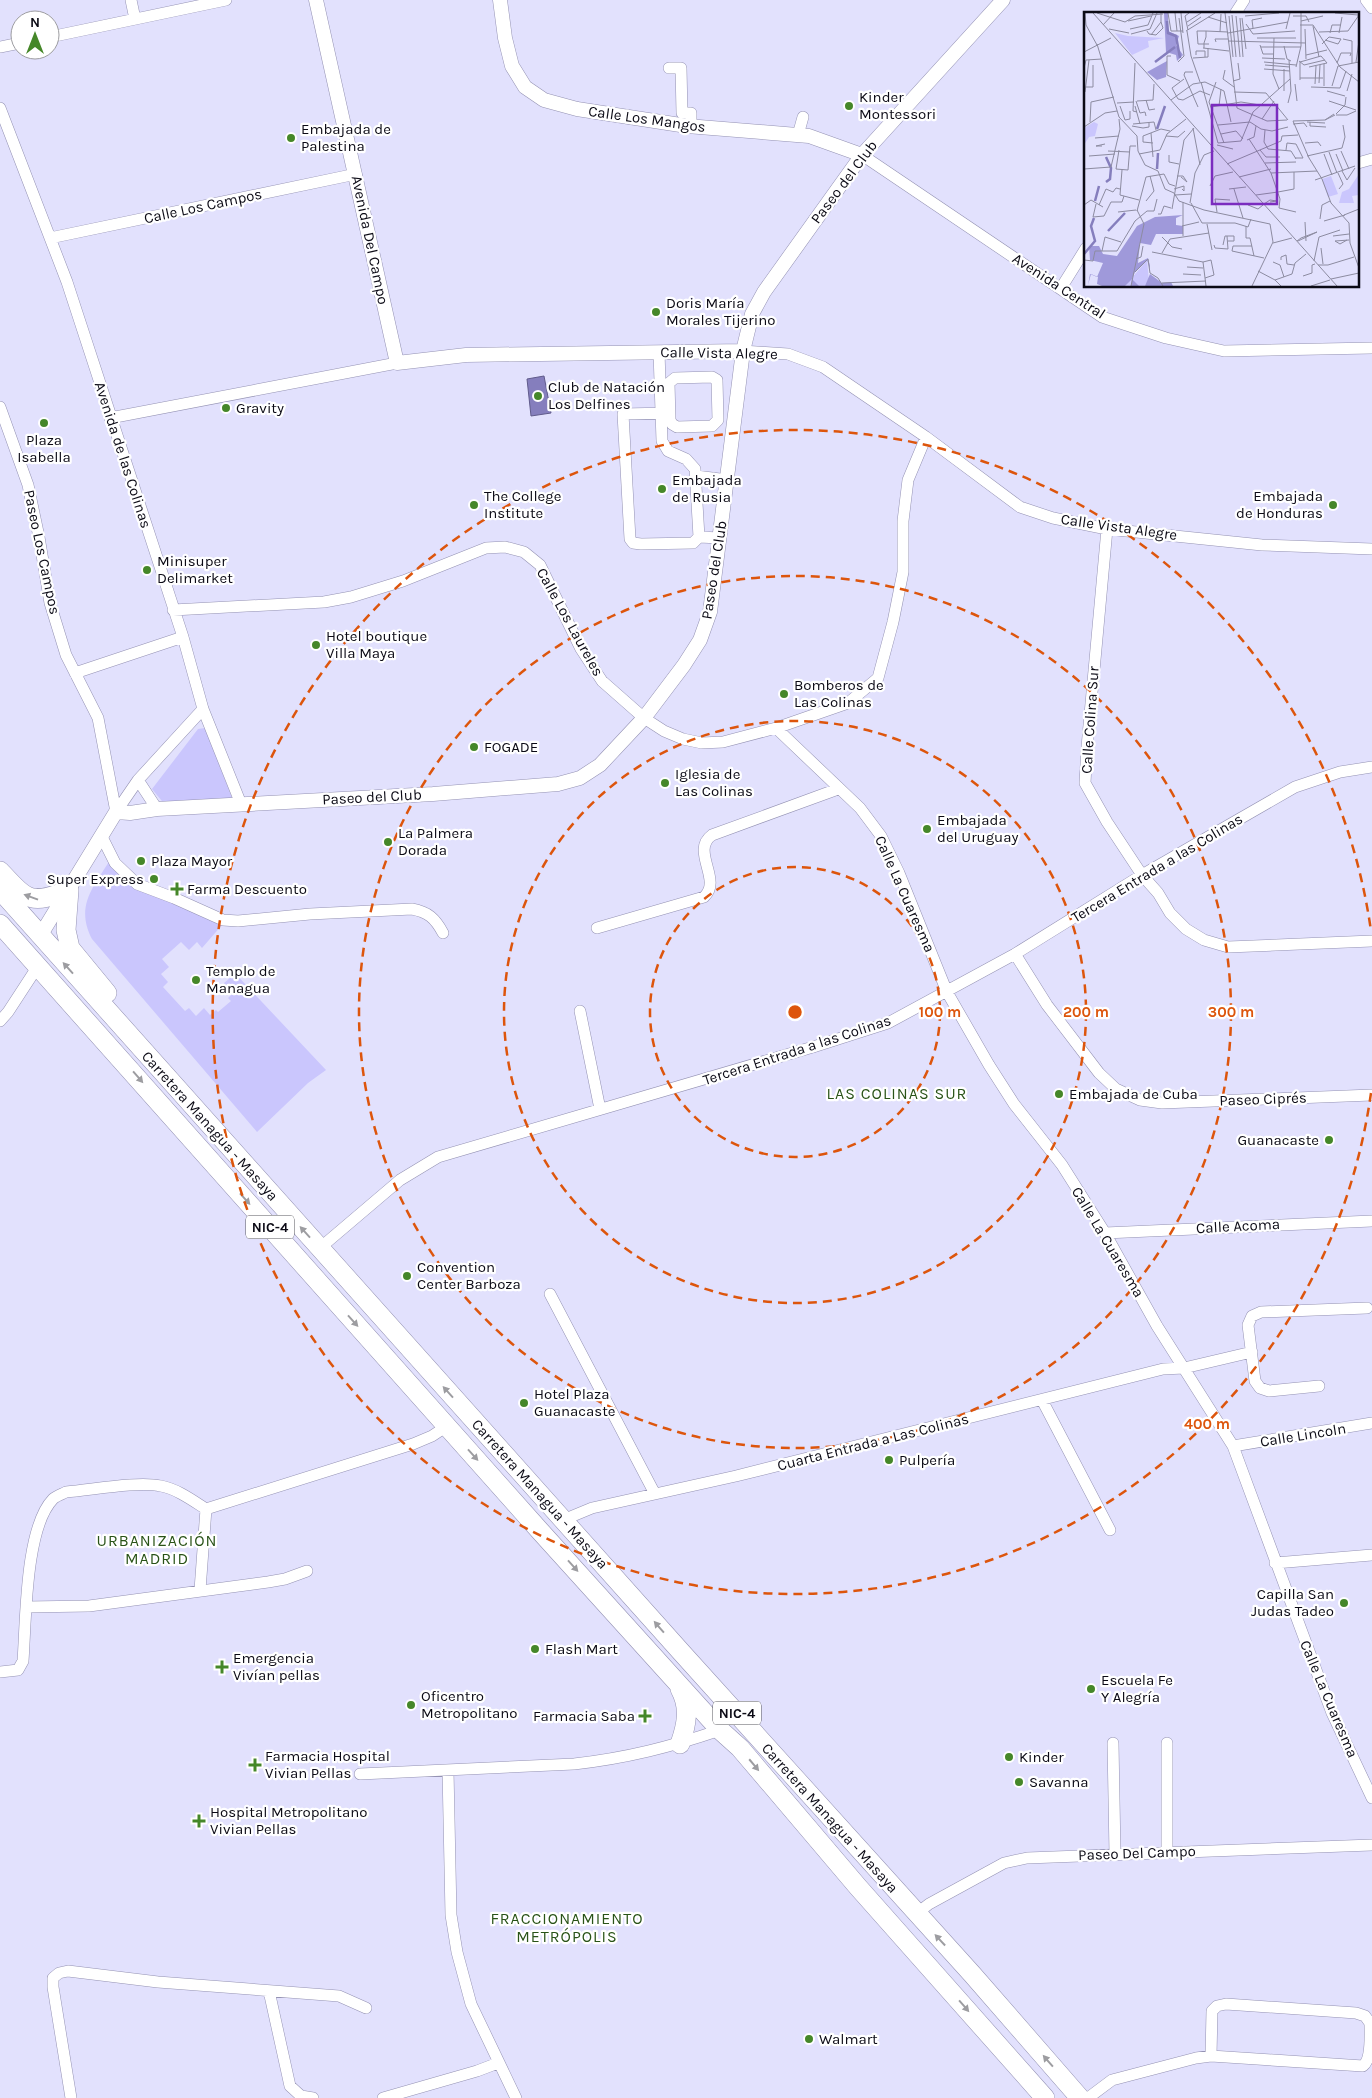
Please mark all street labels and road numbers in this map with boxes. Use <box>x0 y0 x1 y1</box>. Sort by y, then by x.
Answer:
street label: Calle Los Mangos <box>587 102 707 136</box>
street label: Paseo del Club <box>807 137 881 227</box>
street label: Avenida Del Campo <box>348 174 392 306</box>
street label: Calle Los Campos <box>142 185 264 227</box>
street label: Avenida Central <box>1009 249 1109 323</box>
street label: Calle Vista Alegre <box>660 343 778 363</box>
street label: Avenida de las Colinas <box>91 379 155 531</box>
street label: Paseo Los Campos <box>20 488 64 616</box>
street label: Calle Vista Alegre <box>1060 510 1178 544</box>
street label: Paseo del Club <box>697 519 731 621</box>
street label: Calle Los Laureles <box>533 565 607 679</box>
street label: Calle Colina Sur <box>1077 665 1103 774</box>
street label: Paseo del Club <box>322 785 422 809</box>
street label: Tercera Entrada a las Colinas <box>1068 810 1246 926</box>
street label: Calle La Cuaresma <box>871 833 939 955</box>
street label: Tercera Entrada a las Colinas <box>701 1011 893 1089</box>
street label: Carretera Managua - Masaya <box>138 1047 282 1205</box>
street label: Paseo Ciprés <box>1219 1088 1307 1110</box>
street label: Calle La Cuaresma <box>1068 1183 1148 1301</box>
street label: Calle Acoma <box>1196 1215 1280 1237</box>
road number: NIC-4 <box>246 1216 294 1238</box>
street label: Cuarta Entrada a Las Colinas <box>775 1409 971 1475</box>
street label: Carretera Managua - Masaya <box>468 1415 612 1573</box>
street label: Calle Lincoln <box>1259 1419 1347 1451</box>
street label: Calle La Cuaresma <box>1296 1638 1362 1760</box>
road number: NIC-4 <box>713 1702 761 1725</box>
street label: Carretera Managua - Masaya <box>758 1739 902 1897</box>
street label: Paseo Del Campo <box>1078 1842 1196 1864</box>

